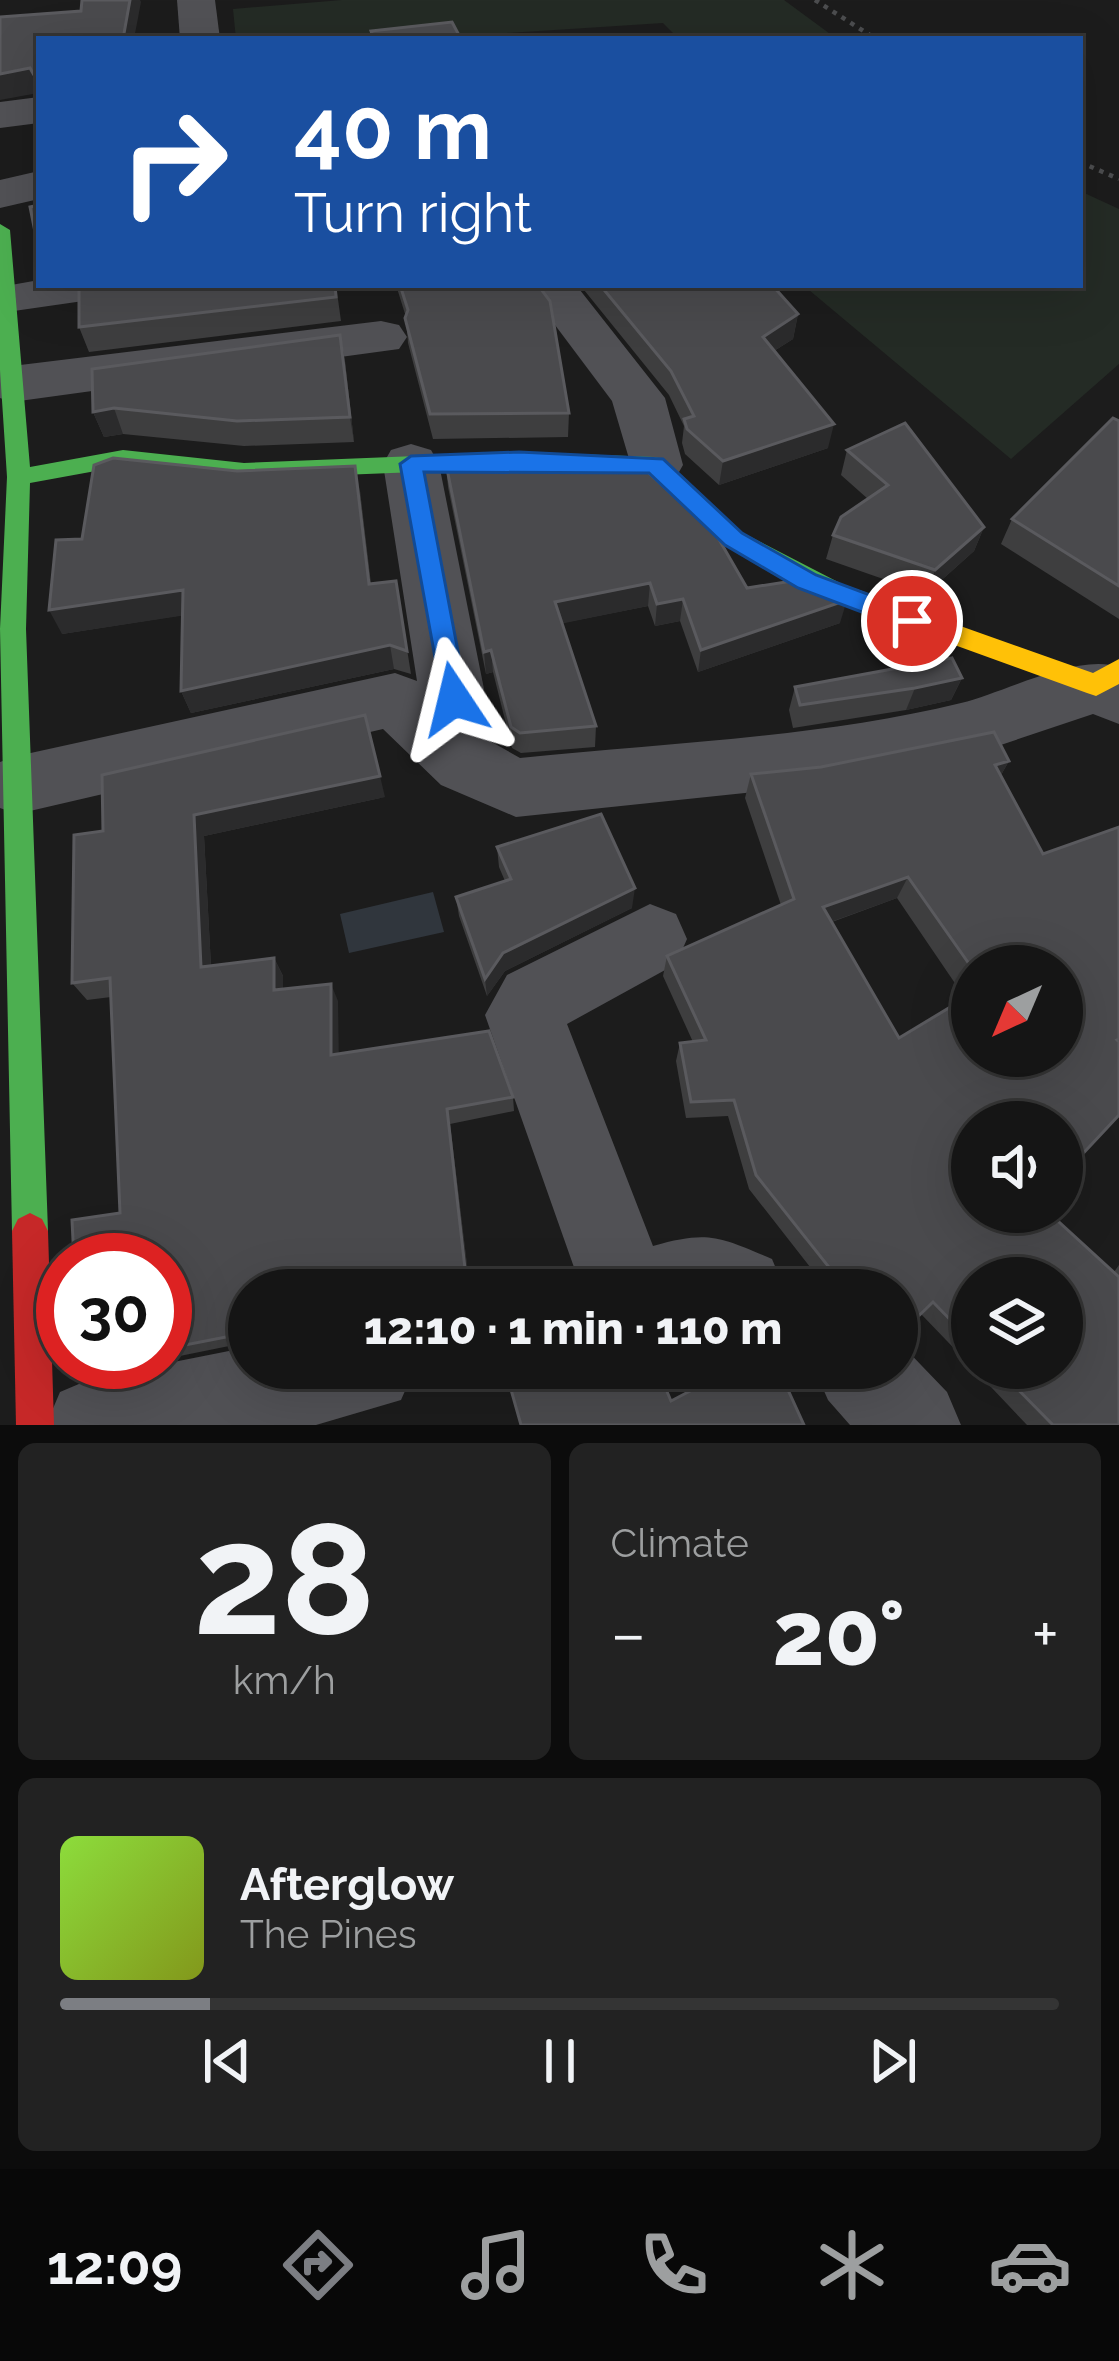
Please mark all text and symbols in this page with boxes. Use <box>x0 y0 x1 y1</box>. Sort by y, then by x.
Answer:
text: 40 m <box>294 80 492 179</box>
icon: right <box>96 84 252 240</box>
text: Turn right <box>294 181 532 245</box>
pin <box>861 570 963 672</box>
icon: arrive <box>879 588 945 654</box>
position arrow <box>391 636 517 762</box>
north arrow <box>951 945 1083 1077</box>
map controls <box>951 945 1083 1389</box>
button: sound <box>951 1101 1083 1233</box>
speed limit sign: 30 <box>36 1233 192 1389</box>
button: layers <box>951 1257 1083 1389</box>
text: 12:10 · 1 min · 110 m <box>364 1302 782 1355</box>
text: 28 <box>193 1487 375 1671</box>
text: Climate <box>611 1520 749 1566</box>
text: 20° <box>773 1580 905 1686</box>
text: − <box>611 1595 646 1672</box>
text: + <box>1032 1595 1059 1672</box>
text: km/h <box>233 1657 336 1703</box>
text: Afterglow <box>240 1858 454 1911</box>
text: The Pines <box>240 1911 417 1957</box>
icon: previous <box>194 2028 260 2094</box>
icon: pause <box>527 2028 593 2094</box>
icon: next <box>860 2028 926 2094</box>
icon: directions <box>276 2223 360 2307</box>
icon: music <box>454 2223 538 2307</box>
icon: phone <box>632 2223 716 2307</box>
icon: climate <box>810 2223 894 2307</box>
icon: car <box>988 2223 1072 2307</box>
text: 12:09 <box>47 2233 182 2297</box>

